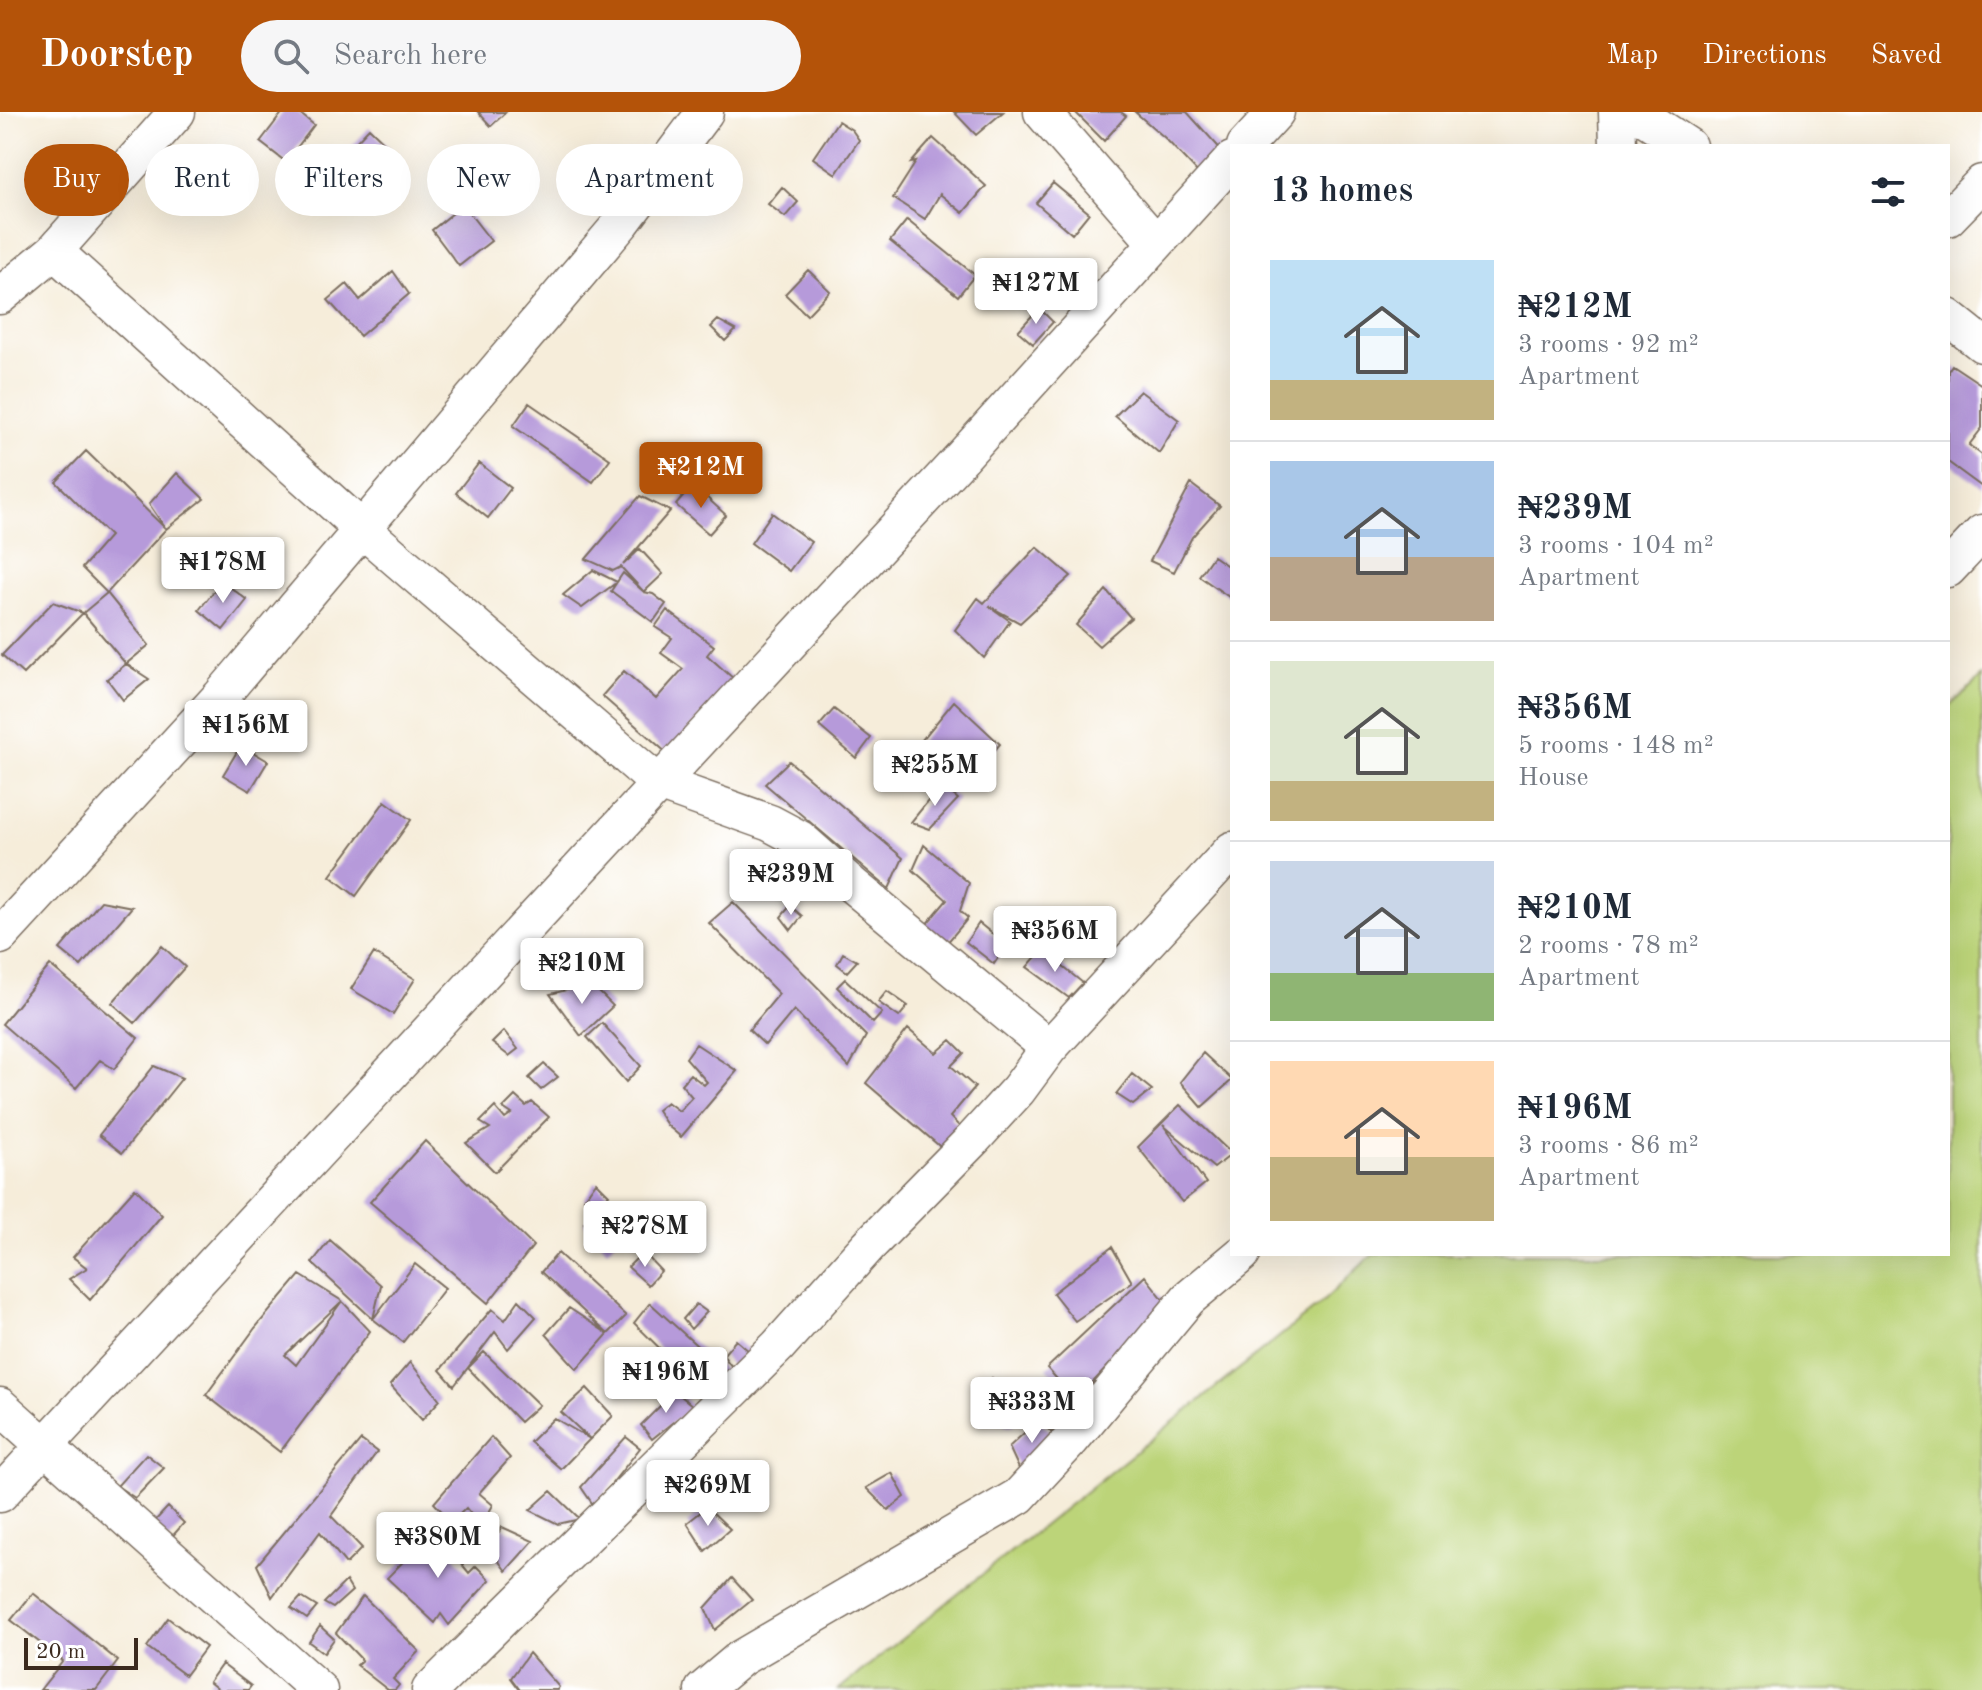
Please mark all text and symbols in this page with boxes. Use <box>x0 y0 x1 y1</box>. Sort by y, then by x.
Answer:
search box <box>241 20 801 92</box>
icon: search <box>269 34 313 78</box>
text: Doorstep <box>40 37 193 75</box>
text: Search here <box>333 41 487 71</box>
text: Map <box>1606 42 1658 70</box>
text: Directions <box>1702 42 1827 70</box>
text: Saved <box>1871 42 1942 70</box>
chip: Buy <box>24 144 129 216</box>
chip: Rent <box>145 144 259 216</box>
chip: Filters <box>275 144 411 216</box>
chip: New <box>427 144 540 216</box>
chip: Apartment <box>556 144 743 216</box>
icon: filters <box>1866 170 1910 214</box>
text: 13 homes <box>1270 175 1413 209</box>
pin: ₦127M <box>980 258 1092 326</box>
text: ₦127M <box>992 271 1080 297</box>
text: ₦212M <box>1518 291 1632 325</box>
icon: home <box>1334 292 1430 388</box>
text: 3 rooms · 92 m² <box>1518 332 1699 358</box>
text: Apartment <box>1518 364 1640 390</box>
pin: ₦212M <box>645 442 757 510</box>
text: ₦212M <box>657 455 745 481</box>
text: ₦239M <box>1518 492 1632 526</box>
icon: home <box>1334 493 1430 589</box>
text: 3 rooms · 104 m² <box>1518 533 1714 559</box>
pin: ₦178M <box>167 537 279 605</box>
text: ₦178M <box>179 550 267 576</box>
text: Apartment <box>1518 565 1640 591</box>
text: ₦356M <box>1518 692 1632 726</box>
icon: home <box>1334 693 1430 789</box>
pin: ₦156M <box>190 700 302 768</box>
text: ₦156M <box>202 713 290 739</box>
text: 5 rooms · 148 m² <box>1518 733 1714 759</box>
pin: ₦255M <box>879 740 991 808</box>
text: ₦255M <box>891 753 979 779</box>
text: House <box>1518 765 1589 791</box>
pin: ₦239M <box>735 849 847 917</box>
text: ₦239M <box>747 862 835 888</box>
text: ₦210M <box>1518 892 1632 926</box>
icon: home <box>1334 893 1430 989</box>
pin: ₦356M <box>999 906 1111 974</box>
text: ₦356M <box>1011 919 1099 945</box>
text: 2 rooms · 78 m² <box>1518 933 1699 959</box>
pin: ₦210M <box>526 938 638 1006</box>
text: ₦210M <box>538 951 626 977</box>
text: Apartment <box>1518 965 1640 991</box>
text: ₦196M <box>1518 1092 1632 1126</box>
icon: home <box>1334 1093 1430 1189</box>
text: 3 rooms · 86 m² <box>1518 1133 1699 1159</box>
text: Apartment <box>1518 1165 1640 1191</box>
pin: ₦278M <box>589 1201 701 1269</box>
text: ₦278M <box>601 1214 689 1240</box>
pin: ₦196M <box>610 1347 722 1415</box>
text: ₦196M <box>622 1360 710 1386</box>
pin: ₦333M <box>976 1377 1088 1445</box>
text: ₦333M <box>988 1390 1076 1416</box>
pin: ₦269M <box>652 1460 764 1528</box>
text: ₦269M <box>664 1473 752 1499</box>
pin: ₦380M <box>382 1512 494 1580</box>
text: ₦380M <box>394 1525 482 1551</box>
scale bar <box>24 1634 138 1670</box>
text: 20 m <box>36 1641 85 1663</box>

